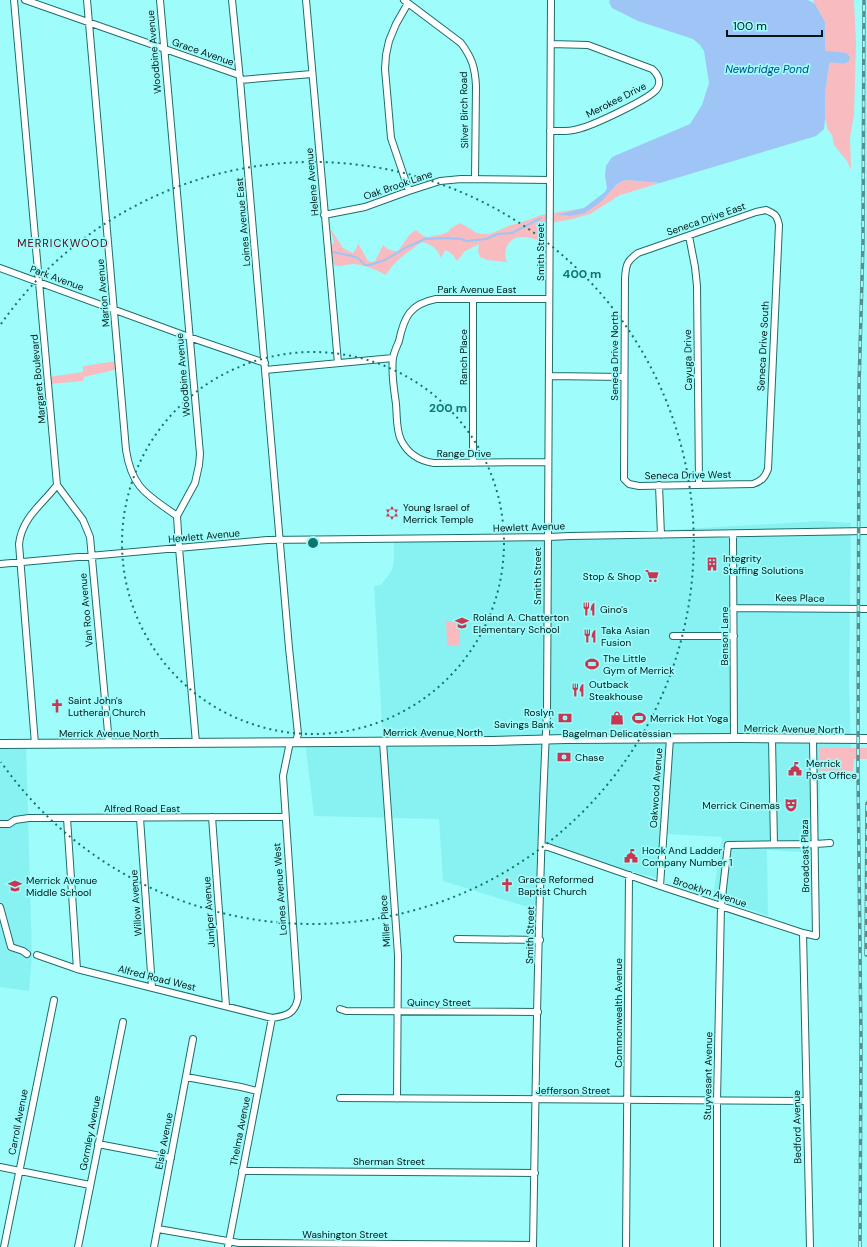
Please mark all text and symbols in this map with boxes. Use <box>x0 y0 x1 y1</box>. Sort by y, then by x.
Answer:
street label: Woodbine Avenue <box>144 9 164 94</box>
scale bar <box>727 12 822 38</box>
text: 100 m <box>733 18 767 34</box>
street label: Grace Avenue <box>170 35 236 69</box>
water label: Newbridge Pond <box>725 62 809 76</box>
street label: Silver Birch Road <box>457 71 471 149</box>
street label: Merokee Drive <box>584 79 649 121</box>
street label: Helene Avenue <box>303 147 321 217</box>
street label: Oak Brook Lane <box>362 167 435 203</box>
street label: Loines Avenue East <box>233 177 253 267</box>
street label: Seneca Drive East <box>665 199 747 239</box>
street label: Smith Street <box>534 223 547 281</box>
district label: MERRICKWOOD <box>17 236 109 250</box>
street label: Marion Avenue <box>94 258 112 328</box>
street label: Park Avenue <box>28 262 86 294</box>
text: 400 m <box>563 266 601 282</box>
street label: Park Avenue East <box>438 283 517 296</box>
street label: Seneca Drive South <box>754 300 772 391</box>
street label: Seneca Drive North <box>608 311 621 401</box>
street label: Ranch Place <box>457 329 470 385</box>
street label: Cayuga Drive <box>681 329 695 391</box>
street label: Woodbine Avenue <box>173 332 193 417</box>
street label: Margaret Boulevard <box>28 334 48 424</box>
text: 200 m <box>429 400 467 416</box>
street label: Range Drive <box>437 447 492 460</box>
street label: Seneca Drive West <box>645 468 731 482</box>
place label: Young Israel of Merrick Temple <box>403 501 474 526</box>
synagogue icon: Young Israel of Merrick Temple <box>384 505 400 521</box>
street label: Hewlett Avenue <box>493 519 566 535</box>
street label: Hewlett Avenue <box>168 526 241 546</box>
centre of rings <box>306 536 320 550</box>
street label: Smith Street <box>531 547 544 605</box>
place label: Integrity Staffing Solutions <box>723 552 804 577</box>
building icon: Integrity Staffing Solutions <box>704 556 720 572</box>
supermarket icon: Stop & Shop <box>644 568 660 584</box>
place label: Stop & Shop <box>583 570 641 583</box>
street label: Van Roo Avenue <box>76 572 96 647</box>
street label: Kees Place <box>775 591 825 605</box>
restaurant icon: Gino's <box>581 601 597 617</box>
place label: Gino's <box>600 603 628 616</box>
street label: Benson Lane <box>718 606 731 665</box>
place label: Roland A. Chatterton Elementary School <box>473 611 569 636</box>
school or university icon: Roland A. Chatterton Elementary School <box>454 615 470 631</box>
place label: Taka Asian Fusion <box>601 624 650 649</box>
restaurant icon: Taka Asian Fusion <box>582 628 598 644</box>
place label: The Little Gym of Merrick <box>603 652 674 677</box>
sports icon: The Little Gym of Merrick <box>584 656 600 672</box>
place label: Outback Steakhouse <box>589 678 643 703</box>
restaurant icon: Outback Steakhouse <box>570 682 586 698</box>
place label: Saint John's Lutheran Church <box>68 694 146 719</box>
church icon: Saint John's Lutheran Church <box>49 698 65 714</box>
place label: Roslyn Savings Bank <box>494 706 554 731</box>
bank icon: Roslyn Savings Bank <box>557 710 573 726</box>
shop icon: Bagelman Delicatessian <box>609 710 625 726</box>
sports icon: Merrick Hot Yoga <box>631 710 647 726</box>
place label: Merrick Hot Yoga <box>650 712 728 725</box>
street label: Merrick Avenue North <box>744 722 844 736</box>
street label: Merrick Avenue North <box>383 726 483 739</box>
street label: Merrick Avenue North <box>59 727 159 740</box>
place label: Bagelman Delicatessian <box>563 727 672 740</box>
street label: Oakwood Avenue <box>647 747 665 829</box>
bank icon: Chase <box>556 749 572 765</box>
place label: Chase <box>575 751 604 764</box>
place label: Merrick Post Office <box>806 757 857 782</box>
public building icon: Merrick Post Office <box>787 761 803 777</box>
theatre icon: Merrick Cinemas <box>783 797 799 813</box>
place label: Merrick Cinemas <box>702 799 780 812</box>
street label: Alfred Road East <box>104 802 180 815</box>
street label: Broadcast Plaza <box>798 819 812 893</box>
street label: Loines Avenue West <box>270 842 290 936</box>
place label: Hook And Ladder Company Number 1 <box>642 844 733 869</box>
public building icon: Hook And Ladder Company Number 1 <box>623 848 639 864</box>
street label: Willow Avenue <box>127 869 145 937</box>
place label: Grace Reformed Baptist Church <box>518 873 594 898</box>
place label: Merrick Avenue Middle School <box>26 874 98 899</box>
street label: Brooklyn Avenue <box>672 874 749 910</box>
street label: Juniper Avenue <box>200 876 218 948</box>
church icon: Grace Reformed Baptist Church <box>499 877 515 893</box>
school or university icon: Merrick Avenue Middle School <box>7 878 23 894</box>
street label: Miller Place <box>377 894 393 947</box>
street label: Smith Street <box>523 906 537 964</box>
street label: Commonwealth Avenue <box>612 958 625 1068</box>
street label: Alfred Road West <box>117 962 197 994</box>
street label: Quincy Street <box>407 996 471 1009</box>
street label: Stuyvesant Avenue <box>701 1031 715 1120</box>
street label: Jefferson Street <box>536 1084 610 1097</box>
street label: Carroll Avenue <box>5 1088 31 1156</box>
street label: Bedford Avenue <box>790 1090 804 1164</box>
street label: Gormley Avenue <box>76 1094 104 1172</box>
street label: Thelma Avenue <box>227 1095 253 1167</box>
street label: Elsie Avenue <box>152 1111 176 1171</box>
street label: Sherman Street <box>353 1155 425 1168</box>
street label: Washington Street <box>302 1228 388 1241</box>

